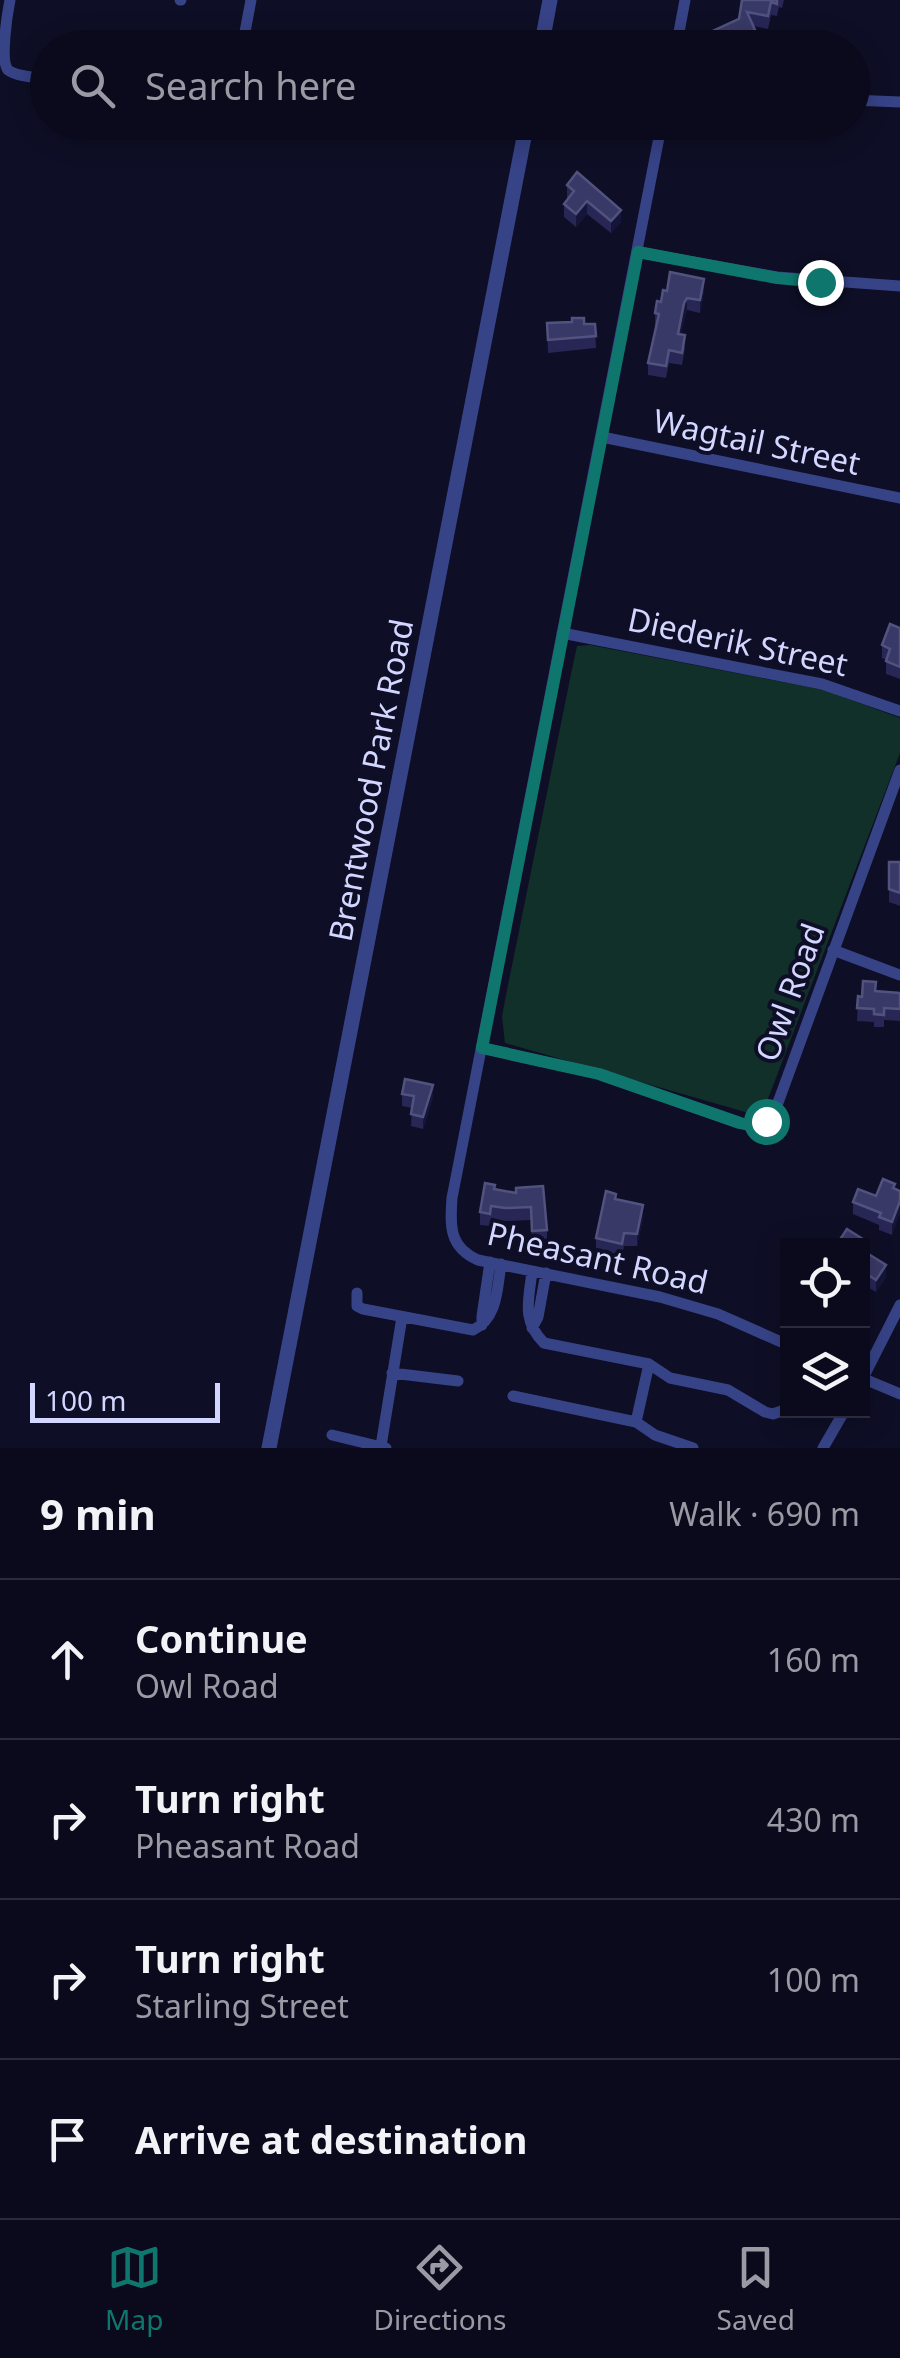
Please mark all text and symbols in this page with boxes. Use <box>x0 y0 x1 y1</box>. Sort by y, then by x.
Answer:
search box <box>30 30 870 140</box>
icon: search <box>65 58 120 113</box>
text: Search here <box>145 59 356 111</box>
route end <box>798 260 844 306</box>
street label: Wagtail Street <box>650 398 864 484</box>
street label: Diederik Street <box>624 597 852 685</box>
street label: Brentwood Park Road <box>318 615 422 945</box>
street label: Owl Road <box>744 917 834 1067</box>
route start <box>744 1099 790 1145</box>
street label: Pheasant Road <box>484 1211 712 1303</box>
map controls <box>780 1238 870 1418</box>
button: locate <box>780 1238 870 1328</box>
button: layers <box>780 1328 870 1418</box>
scale bar <box>30 1378 220 1422</box>
text: 100 m <box>45 1381 127 1419</box>
text: 9 min <box>40 1485 156 1542</box>
text: Walk · 690 m <box>669 1492 860 1535</box>
text: Continue <box>135 1612 308 1664</box>
icon: ahead <box>40 1632 95 1687</box>
text: 160 m <box>767 1638 860 1681</box>
text: Owl Road <box>135 1664 279 1707</box>
text: Turn right <box>135 1772 325 1824</box>
icon: right <box>40 1792 95 1847</box>
text: 430 m <box>767 1798 860 1841</box>
text: Pheasant Road <box>135 1824 360 1867</box>
text: Turn right <box>135 1932 325 1984</box>
icon: right <box>40 1952 95 2007</box>
text: 100 m <box>767 1958 860 2001</box>
text: Starling Street <box>135 1984 349 2027</box>
icon: arrive <box>40 2112 95 2167</box>
text: Arrive at destination <box>135 2113 527 2165</box>
tab: Map <box>105 2240 163 2338</box>
tab: Directions <box>374 2240 506 2338</box>
tab: Saved <box>717 2240 795 2338</box>

